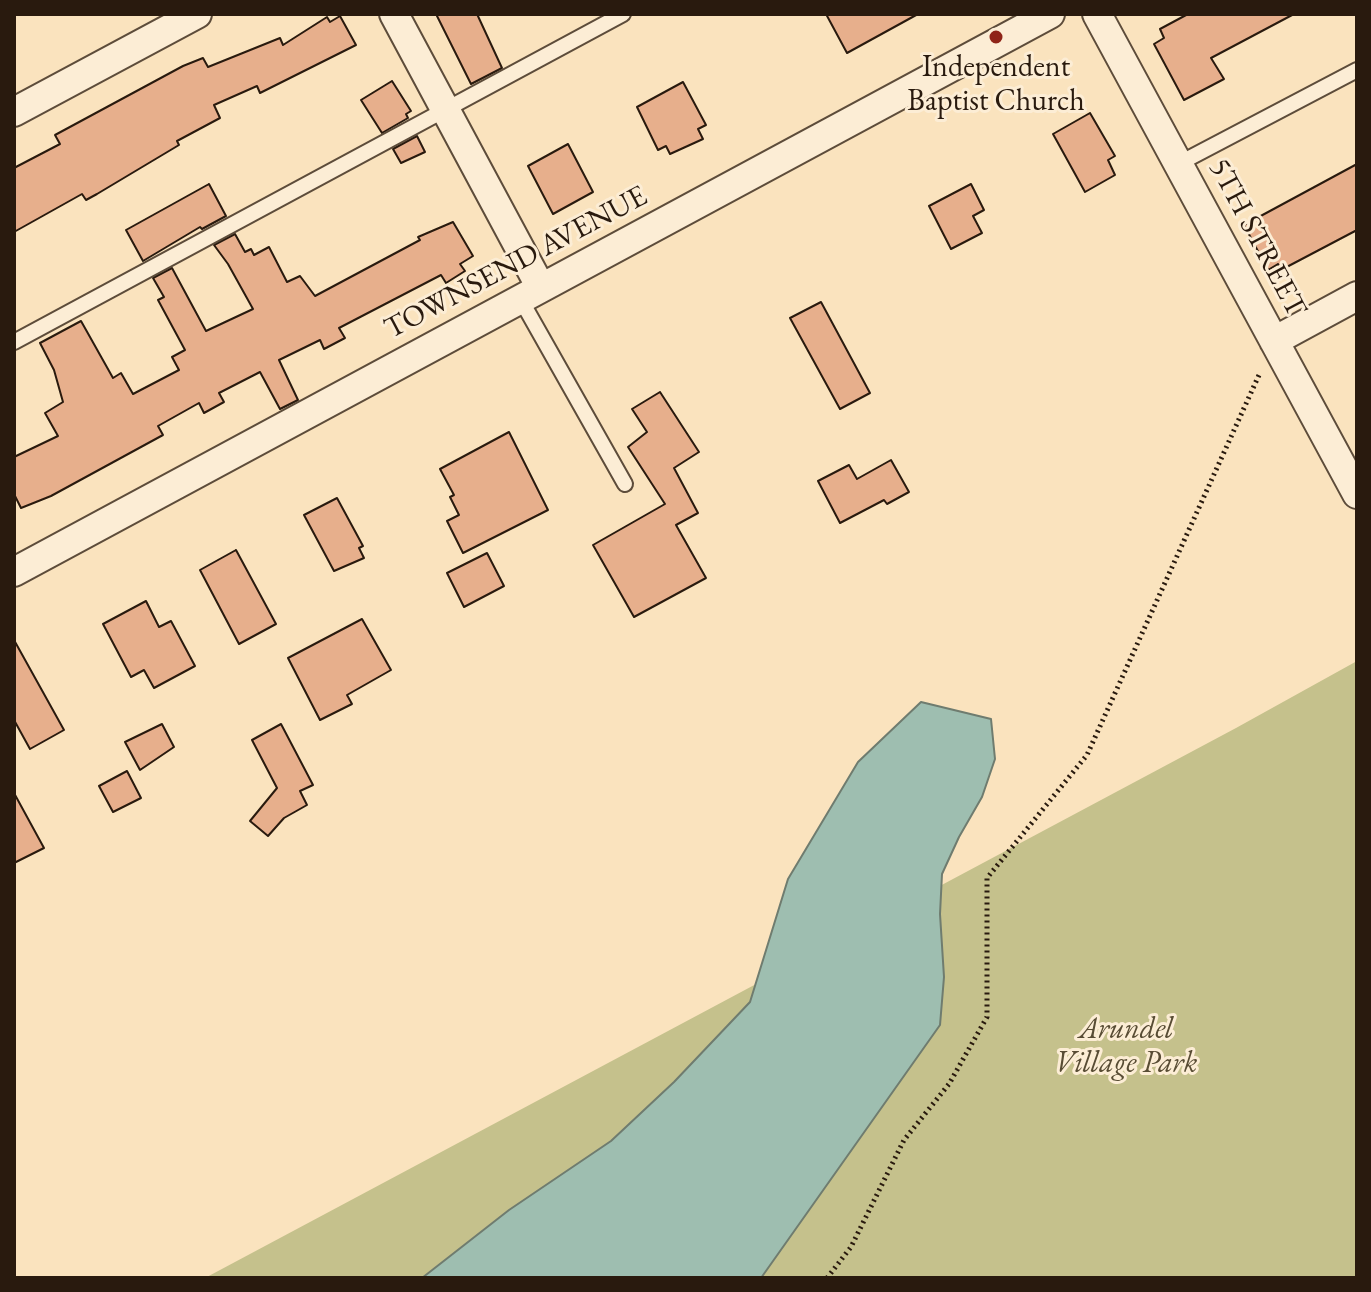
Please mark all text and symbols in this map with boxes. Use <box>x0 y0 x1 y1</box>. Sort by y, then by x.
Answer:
marker: Independent Baptist Church <box>987 28 1005 46</box>
place label: Independent Baptist Church <box>907 50 1085 120</box>
street label: 5TH STREET <box>1200 153 1314 323</box>
street label: TOWNSEND AVENUE <box>379 178 653 348</box>
park label: Arundel Village Park <box>1055 1012 1197 1082</box>

